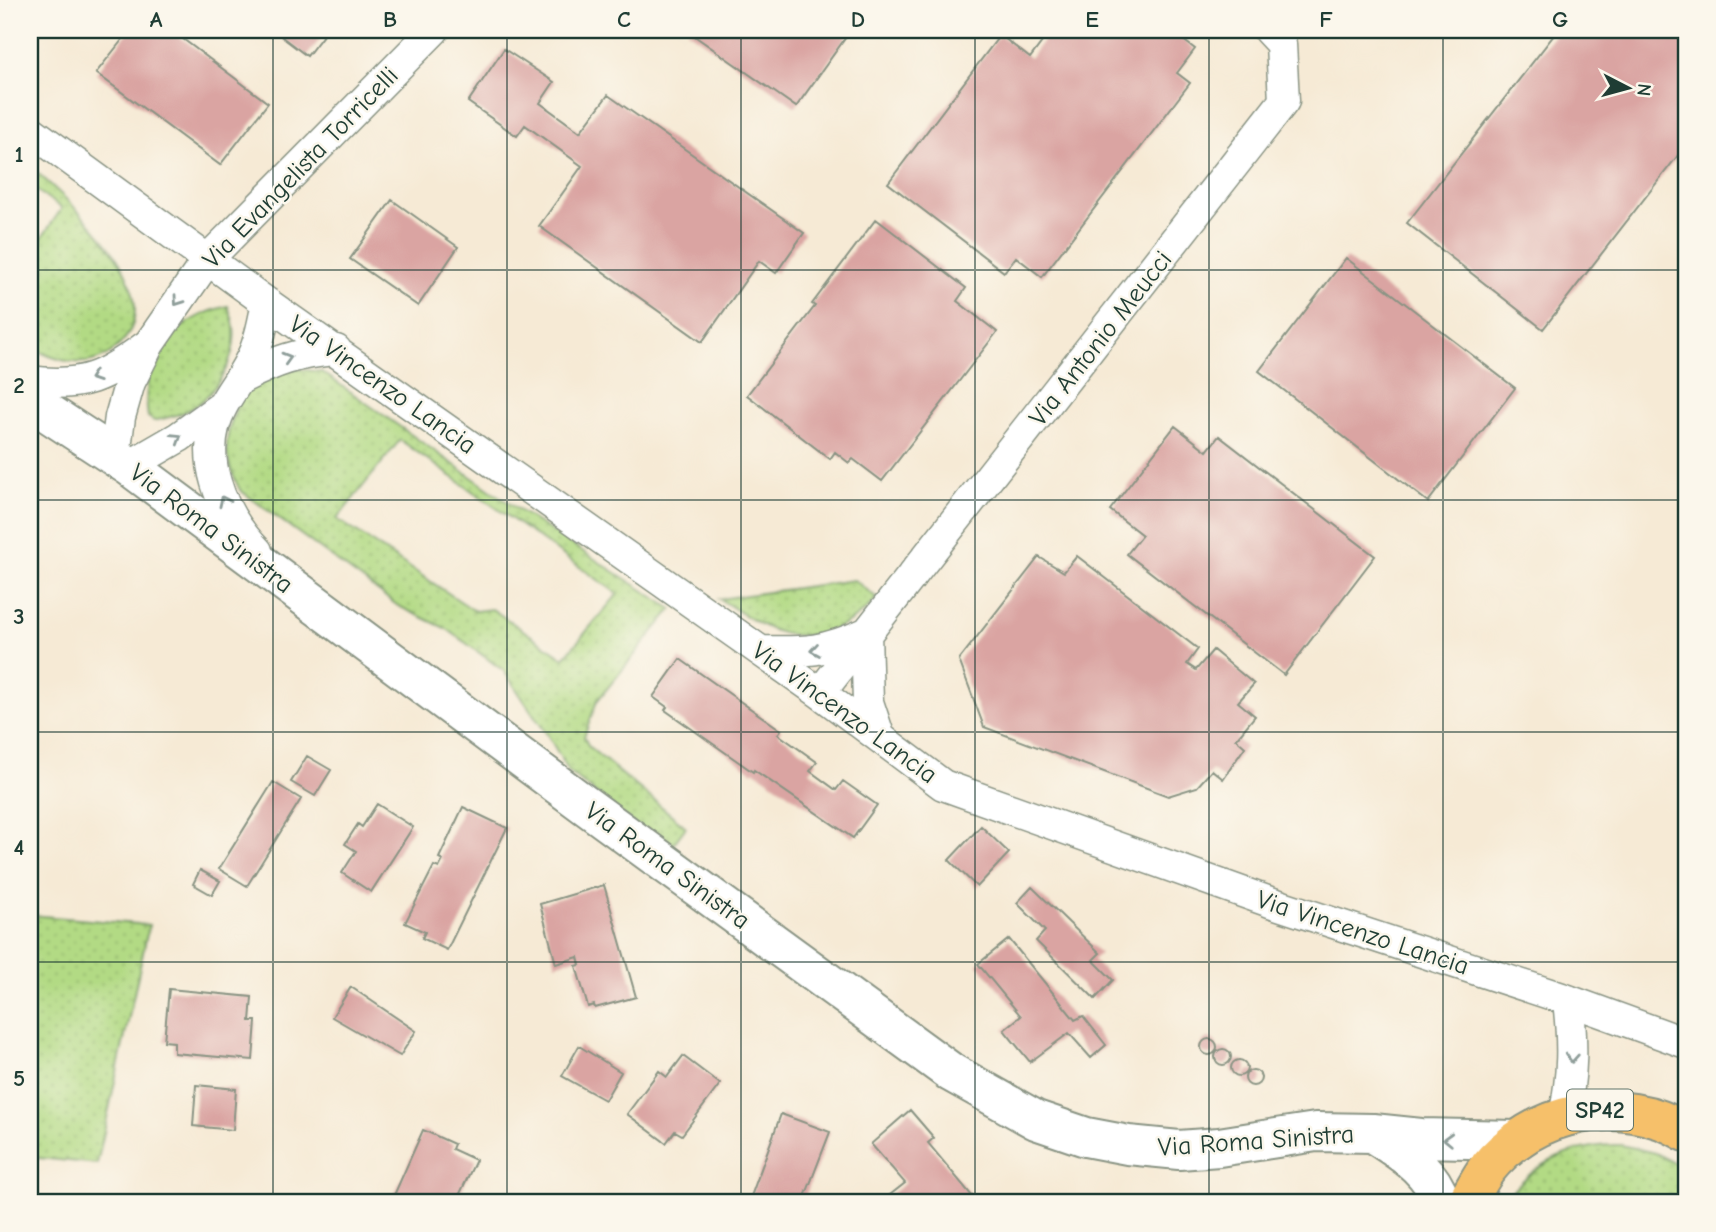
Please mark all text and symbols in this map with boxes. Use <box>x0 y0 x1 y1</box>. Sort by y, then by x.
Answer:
text: A <box>150 6 163 33</box>
text: B <box>383 6 397 33</box>
text: C <box>617 6 631 33</box>
text: D <box>851 6 865 33</box>
text: E <box>1085 6 1099 33</box>
text: F <box>1319 6 1333 33</box>
text: G <box>1552 6 1568 33</box>
north arrow <box>1594 52 1664 122</box>
street label: Via Evangelista Torricelli <box>197 61 405 275</box>
text: N <box>1632 82 1655 97</box>
text: 1 <box>14 141 24 168</box>
street label: Via Antonio Meucci <box>1023 245 1178 432</box>
one-way arrow <box>174 293 186 306</box>
street label: Via Vincenzo Lancia <box>283 309 482 461</box>
one-way arrow <box>281 352 293 366</box>
one-way arrow <box>88 369 100 383</box>
text: 2 <box>13 372 25 399</box>
one-way arrow <box>169 433 182 446</box>
street label: Via Roma Sinistra <box>124 458 299 600</box>
one-way arrow <box>218 496 232 508</box>
text: 3 <box>13 603 25 630</box>
street label: Via Vincenzo Lancia <box>746 636 943 790</box>
one-way arrow <box>809 642 821 657</box>
street label: Via Roma Sinistra <box>579 796 756 936</box>
text: 4 <box>14 834 25 861</box>
street label: Via Vincenzo Lancia <box>1253 884 1473 981</box>
one-way arrow <box>1565 1053 1580 1064</box>
text: 5 <box>13 1065 25 1092</box>
road number: SP42 <box>1567 1090 1633 1130</box>
street label: Via Roma Sinistra <box>1157 1119 1355 1163</box>
one-way arrow <box>1443 1131 1454 1146</box>

